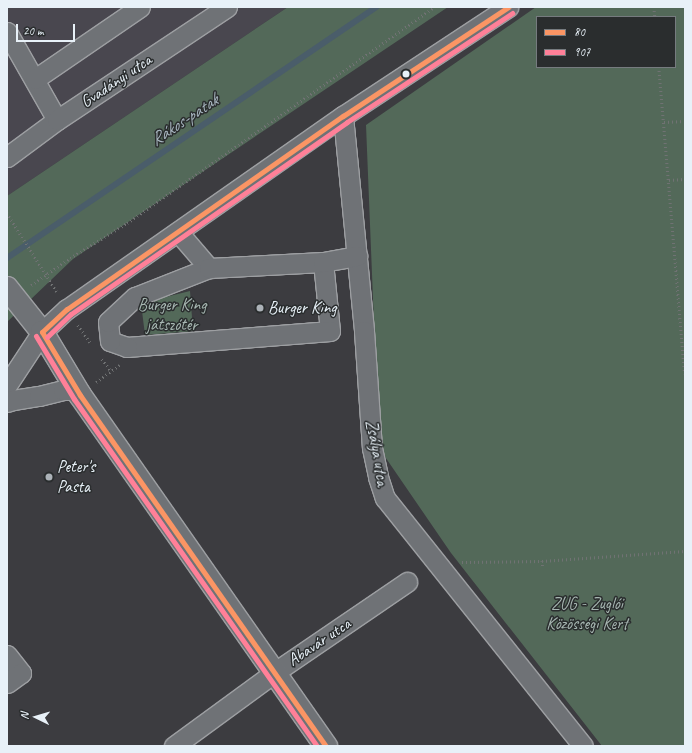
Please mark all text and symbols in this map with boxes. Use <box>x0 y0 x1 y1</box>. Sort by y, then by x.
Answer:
scale bar <box>18 16 77 42</box>
legend <box>536 16 676 68</box>
text: 20 m <box>23 23 43 39</box>
text: 80 <box>574 24 585 40</box>
text: 907 <box>574 44 590 60</box>
street label: Gvadányi utca <box>77 50 155 112</box>
unlabelled marker <box>401 69 411 79</box>
water label: Rákos-patak <box>146 90 222 150</box>
park label: Burger King játszótér <box>138 295 206 335</box>
place label: Burger King <box>268 298 337 318</box>
marker: Burger King <box>255 303 265 313</box>
street label: Zsálya utca <box>361 418 393 488</box>
place label: Peter's Pasta <box>57 457 95 497</box>
marker: Peter's Pasta <box>44 472 54 482</box>
park label: ZUG - Zuglói Közösségi Kert <box>546 594 628 634</box>
street label: Abavár utca <box>284 614 354 670</box>
north arrow <box>16 697 56 737</box>
text: N <box>17 712 31 720</box>

